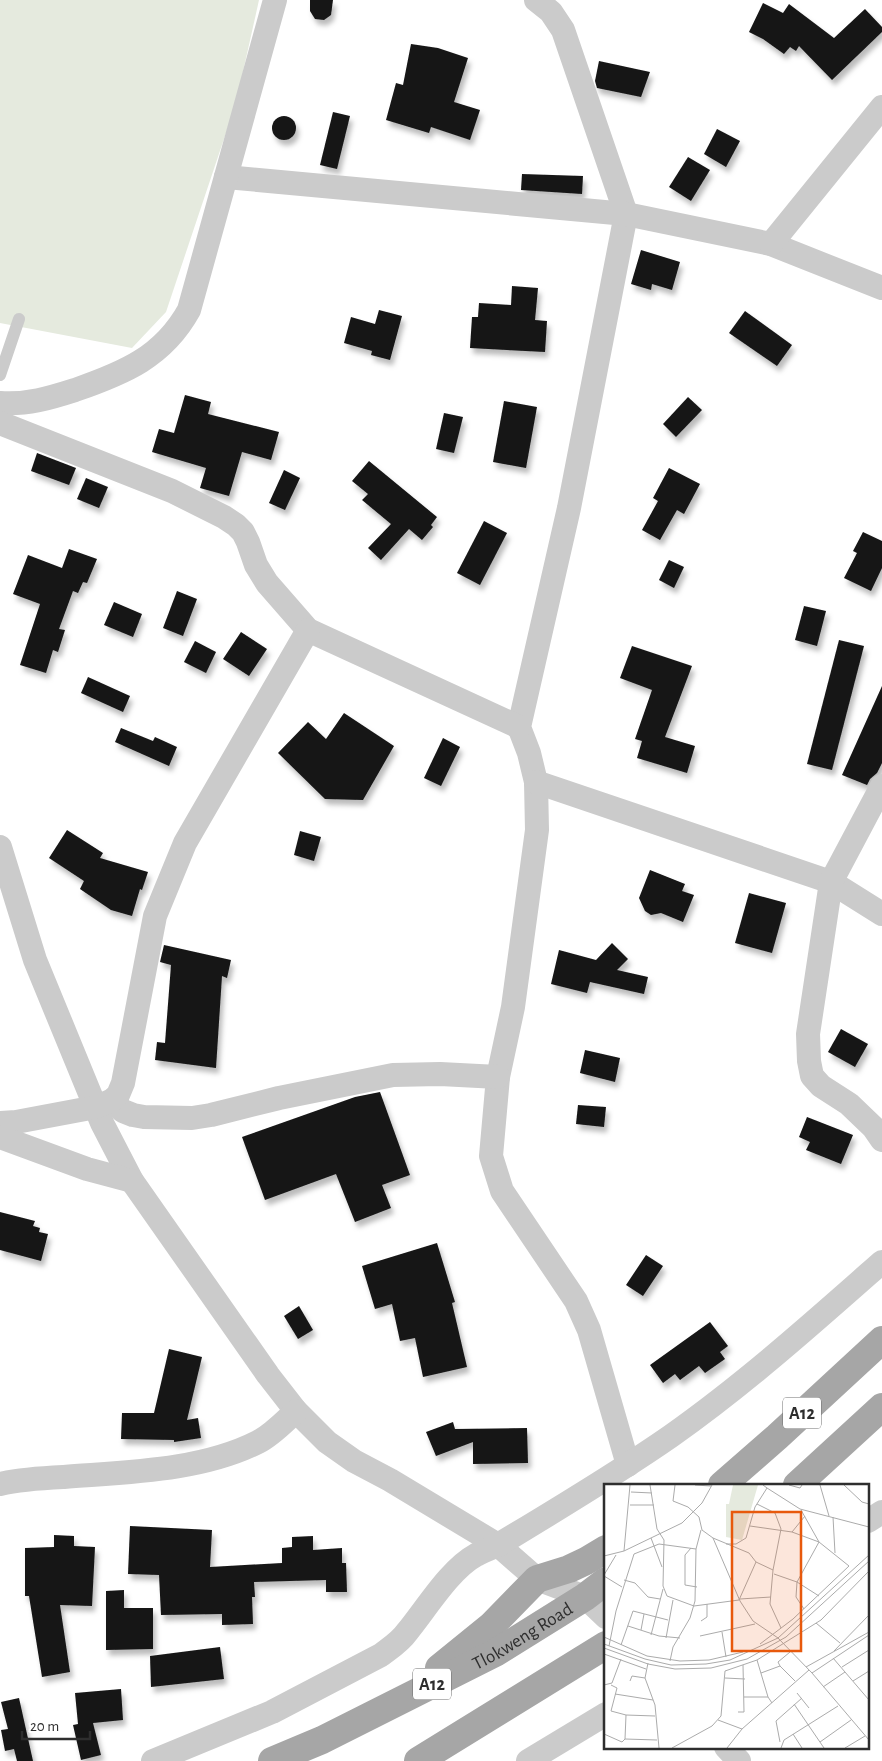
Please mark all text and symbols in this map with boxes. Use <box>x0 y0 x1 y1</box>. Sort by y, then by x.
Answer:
road number: A12 <box>783 1398 821 1429</box>
inset map <box>604 1484 870 1748</box>
street label: Tlokweng Road <box>470 1599 576 1674</box>
road number: A12 <box>413 1668 451 1700</box>
scale bar <box>22 1708 90 1740</box>
text: 20 m <box>30 1719 59 1734</box>

